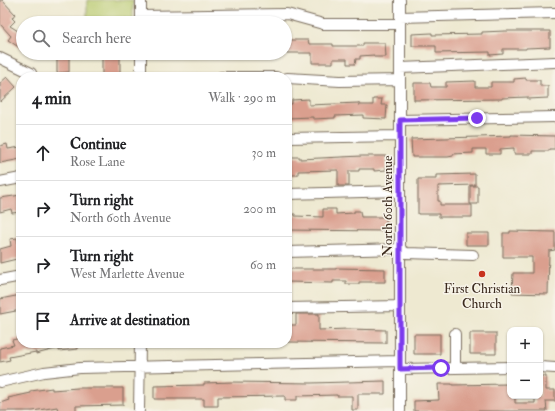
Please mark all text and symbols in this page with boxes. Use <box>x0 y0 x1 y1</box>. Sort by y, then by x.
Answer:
search box <box>16 16 292 60</box>
icon: search <box>30 27 52 49</box>
text: Search here <box>62 29 131 48</box>
text: 4 min <box>32 88 71 109</box>
text: Walk · 290 m <box>208 90 276 106</box>
route end <box>468 109 486 127</box>
text: Continue <box>70 135 126 154</box>
icon: ahead <box>32 142 54 164</box>
text: 30 m <box>252 145 276 161</box>
text: Rose Lane <box>70 154 125 170</box>
street label: North 60th Avenue <box>380 155 396 256</box>
text: Turn right <box>70 191 133 210</box>
icon: right <box>32 198 54 220</box>
text: 200 m <box>243 201 276 217</box>
text: North 60th Avenue <box>70 210 171 226</box>
text: Turn right <box>70 247 133 266</box>
icon: right <box>32 254 54 276</box>
text: 60 m <box>250 257 276 273</box>
text: West Marlette Avenue <box>70 266 184 282</box>
marker: First Christian Church <box>477 269 487 279</box>
place label: First Christian Church <box>444 281 521 312</box>
icon: arrive <box>32 310 54 332</box>
text: Arrive at destination <box>70 311 190 330</box>
map controls <box>507 327 543 399</box>
button: + <box>507 327 543 363</box>
route start <box>432 359 450 377</box>
button: − <box>507 363 543 399</box>

